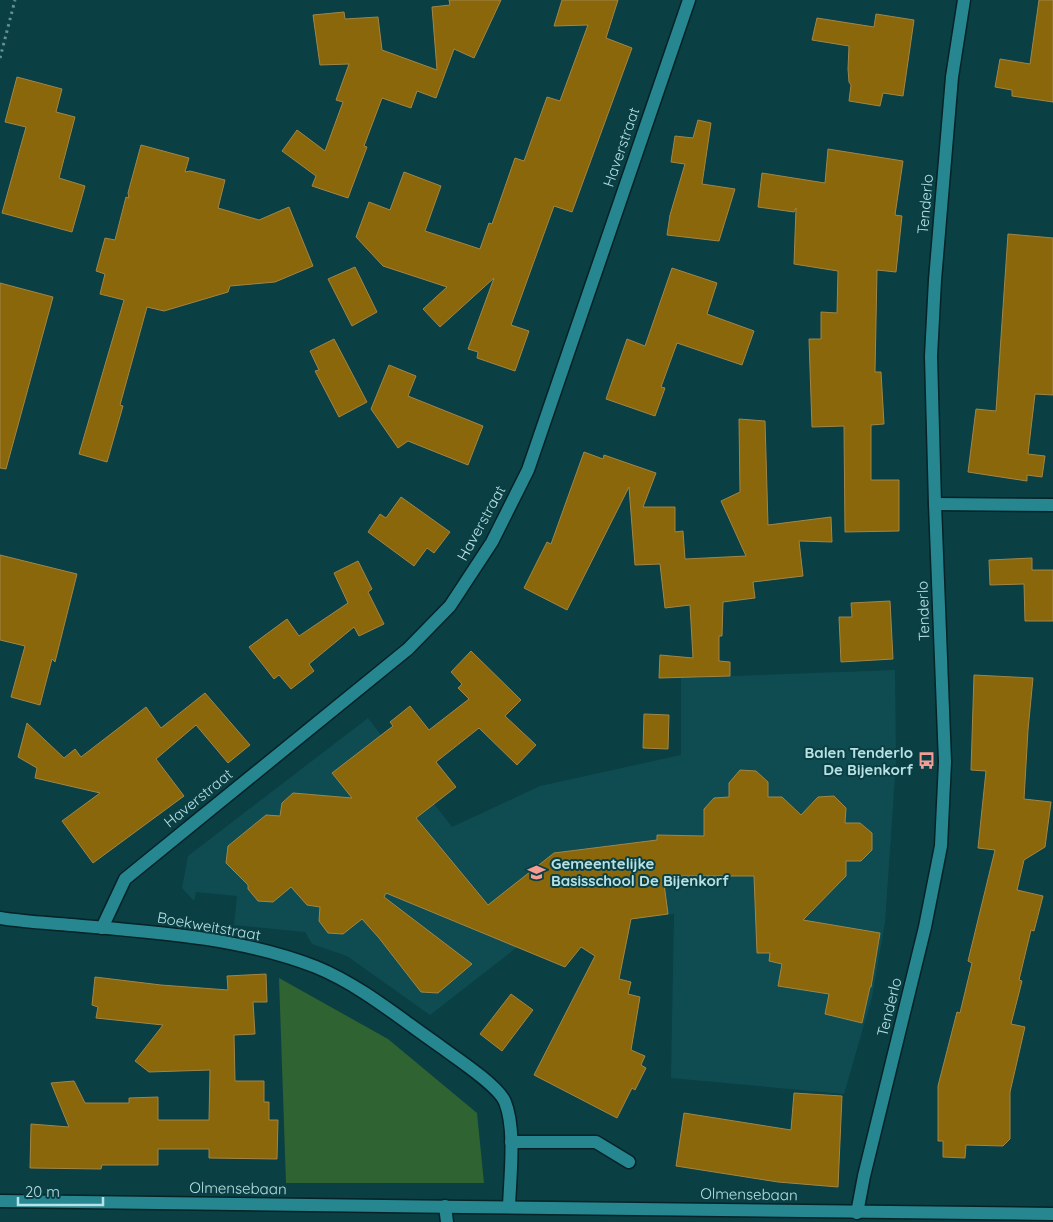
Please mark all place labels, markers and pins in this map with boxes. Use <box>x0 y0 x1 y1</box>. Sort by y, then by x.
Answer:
place label: Balen Tenderlo De Bijenkorf <box>804 743 913 779</box>
bus stop icon: Balen Tenderlo De Bijenkorf <box>917 751 937 771</box>
place label: Gemeentelijke Basisschool De Bijenkorf <box>551 854 729 890</box>
school or university icon: Gemeentelijke Basisschool De Bijenkorf <box>527 862 547 882</box>

